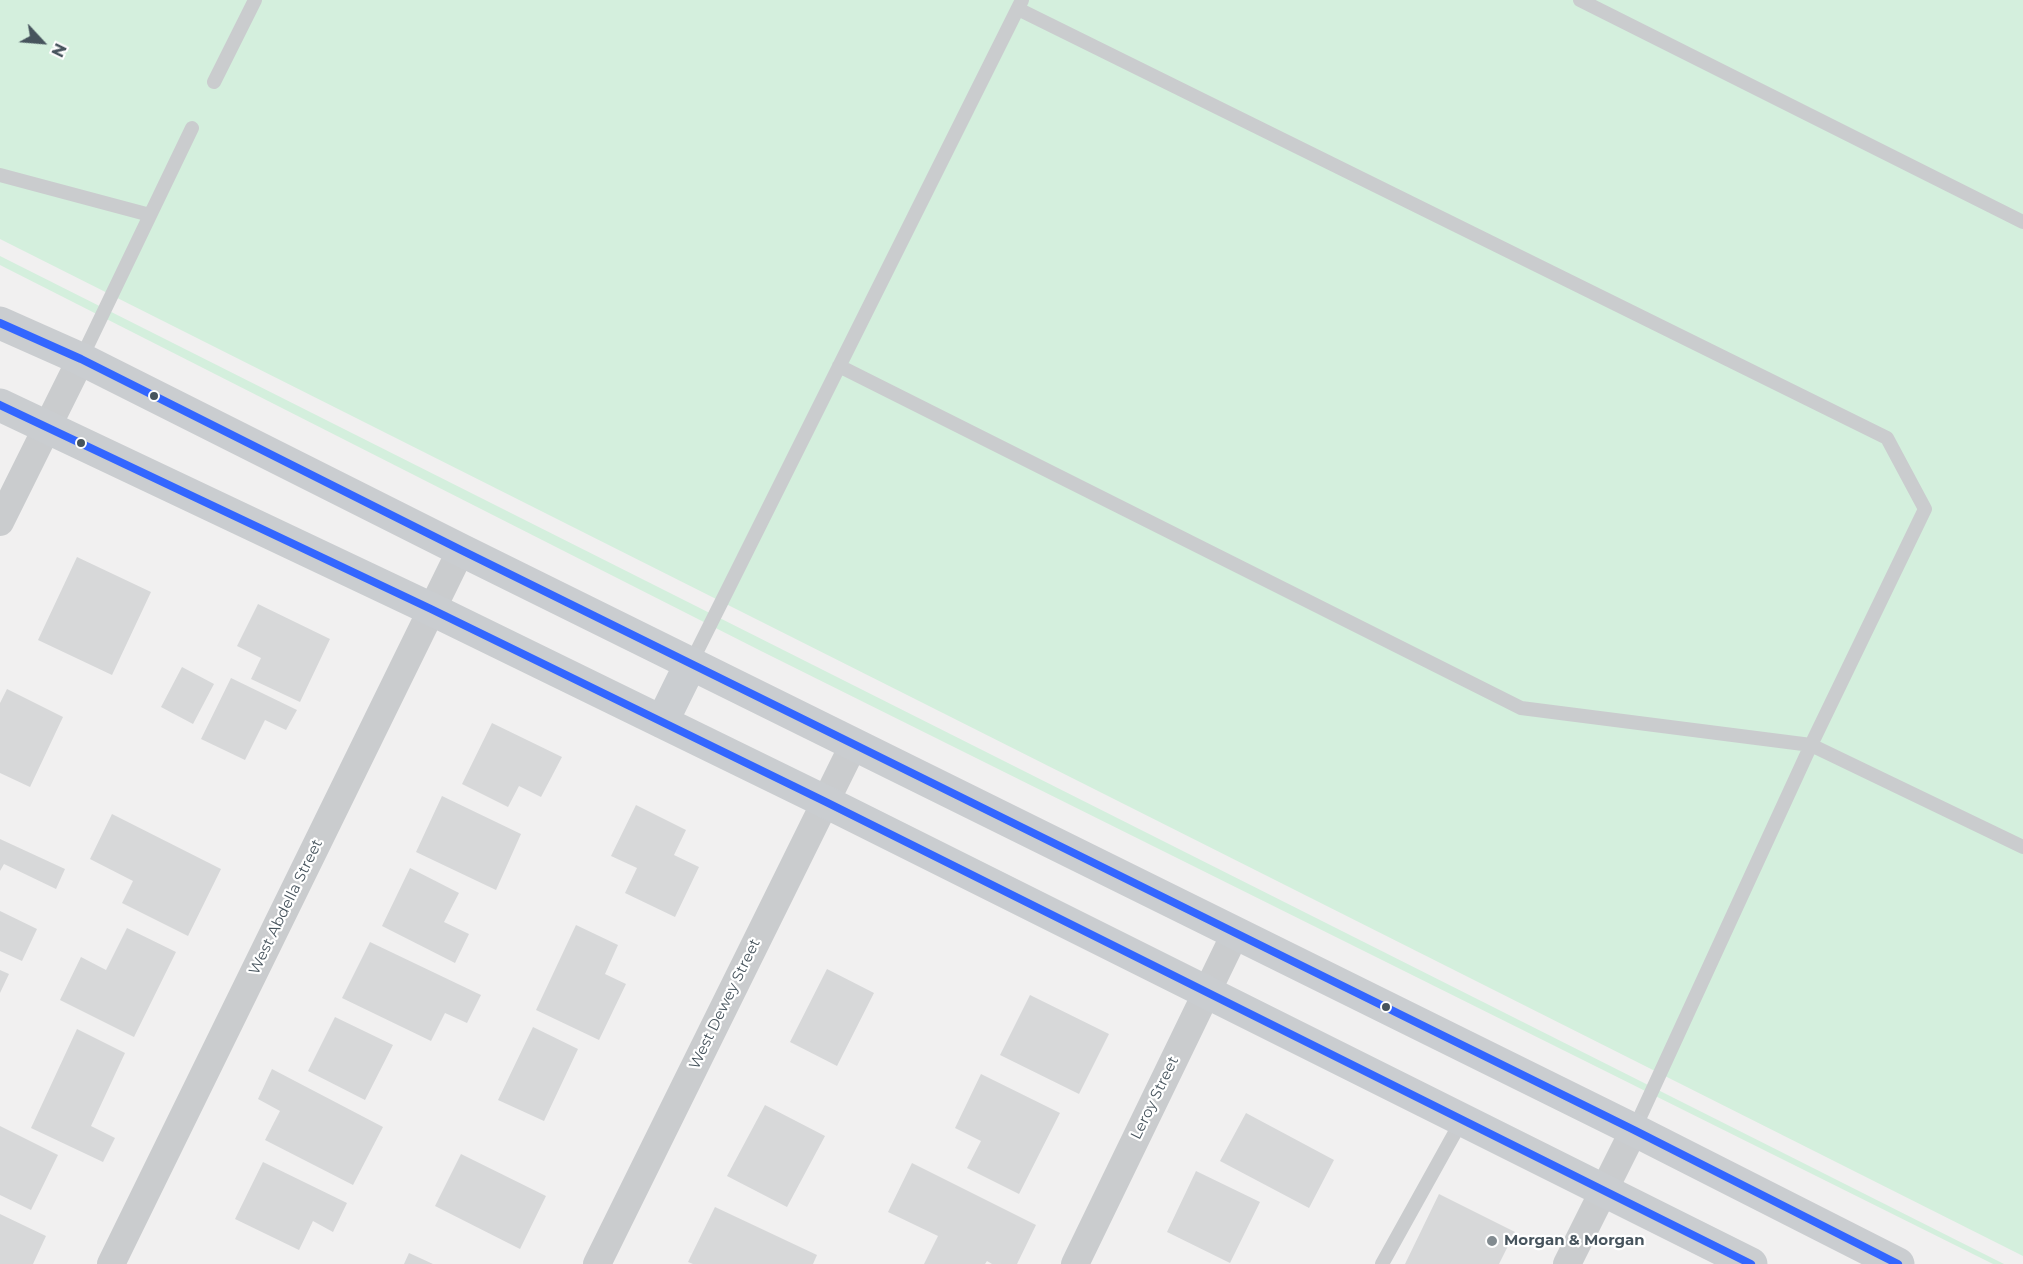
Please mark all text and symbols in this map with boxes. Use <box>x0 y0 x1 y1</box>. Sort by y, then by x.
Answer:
north arrow <box>12 12 72 72</box>
text: N <box>47 40 70 60</box>
unlabelled marker <box>148 390 160 402</box>
unlabelled marker <box>75 437 87 449</box>
street label: West Abdella Street <box>245 836 327 978</box>
street label: West Dewey Street <box>686 936 764 1072</box>
unlabelled marker <box>1380 1001 1392 1013</box>
street label: Leroy Street <box>1127 1054 1183 1142</box>
place label: Morgan & Morgan <box>1504 1232 1645 1250</box>
marker: Morgan & Morgan <box>1485 1234 1499 1248</box>

